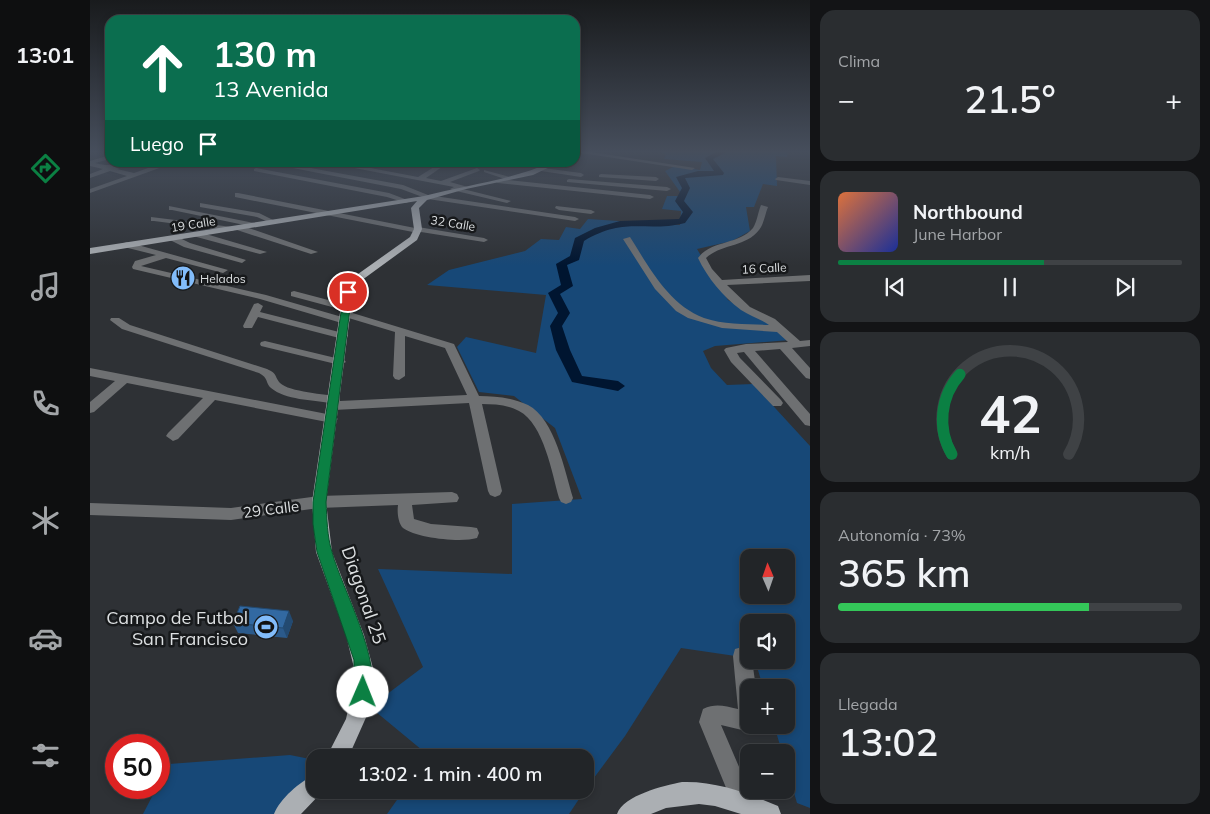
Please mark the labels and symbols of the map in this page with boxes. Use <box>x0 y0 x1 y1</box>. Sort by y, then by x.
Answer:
street label: 32 Calle <box>430 212 476 234</box>
street label: 19 Calle <box>170 213 216 235</box>
street label: 16 Calle <box>741 259 787 277</box>
restaurant icon: Helados <box>170 265 196 291</box>
place label: Helados <box>200 271 246 286</box>
pin <box>327 271 369 313</box>
street label: 29 Calle <box>242 496 300 522</box>
street label: Diagonal 25 <box>337 543 391 647</box>
north arrow <box>740 549 795 604</box>
place label: Campo de Futbol San Francisco <box>106 606 248 650</box>
sports icon: Campo de Futbol San Francisco <box>253 614 279 640</box>
position arrow <box>336 665 388 717</box>
speed limit sign: 50 <box>105 734 170 799</box>

